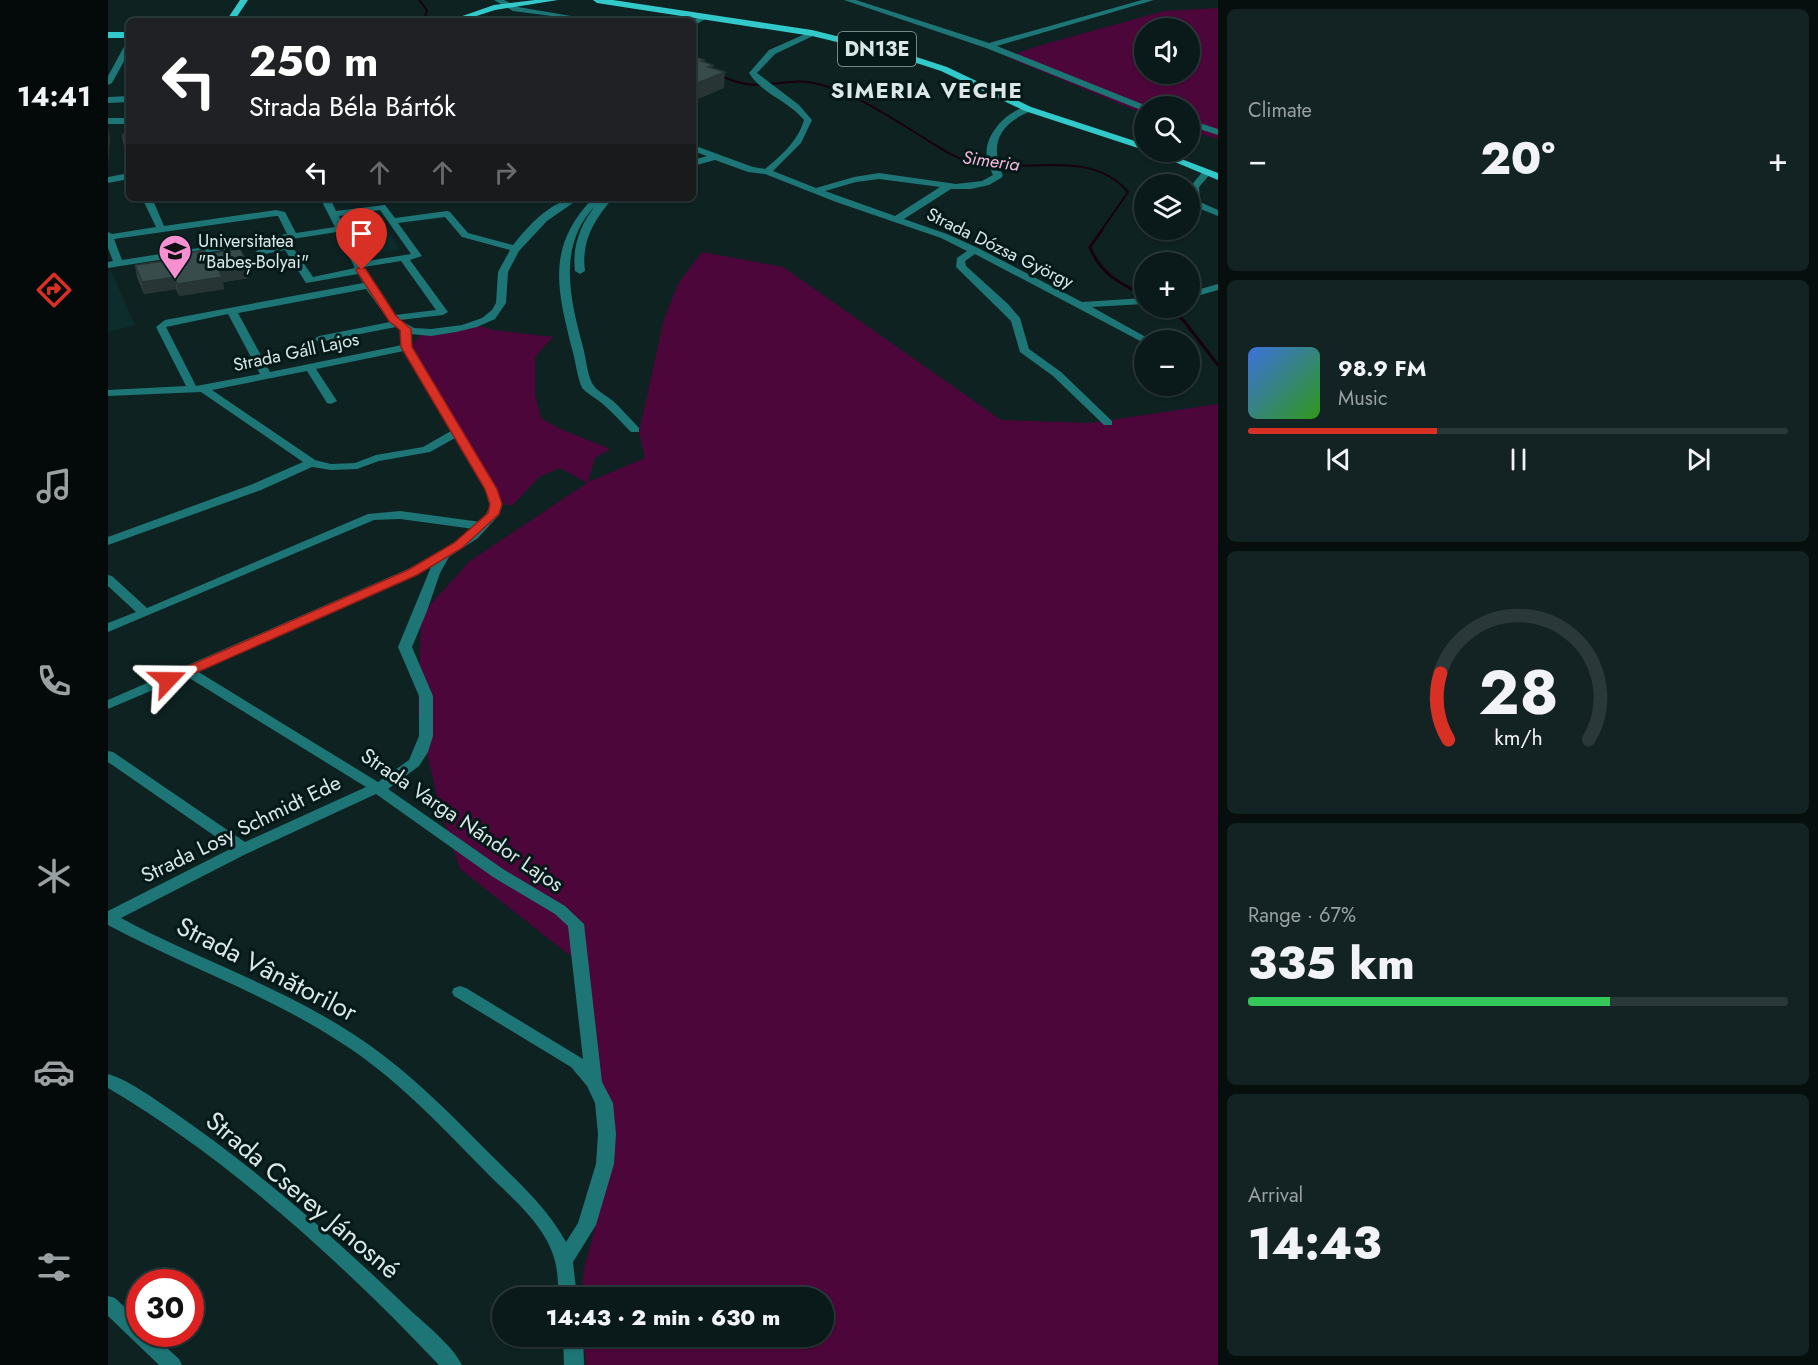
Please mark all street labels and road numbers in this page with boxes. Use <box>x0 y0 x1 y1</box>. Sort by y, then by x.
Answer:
road number: DN13E <box>838 32 916 66</box>
street label: Strada Dózsa György <box>922 201 1078 295</box>
street label: Strada Gáll Lajos <box>231 326 361 378</box>
street label: Strada Varga Nándor Lajos <box>355 741 569 899</box>
street label: Strada Losy Schmidt Ede <box>136 767 346 891</box>
street label: Strada Vânătorilor <box>170 907 364 1031</box>
street label: Strada Cserey Jánosné <box>197 1102 409 1288</box>

